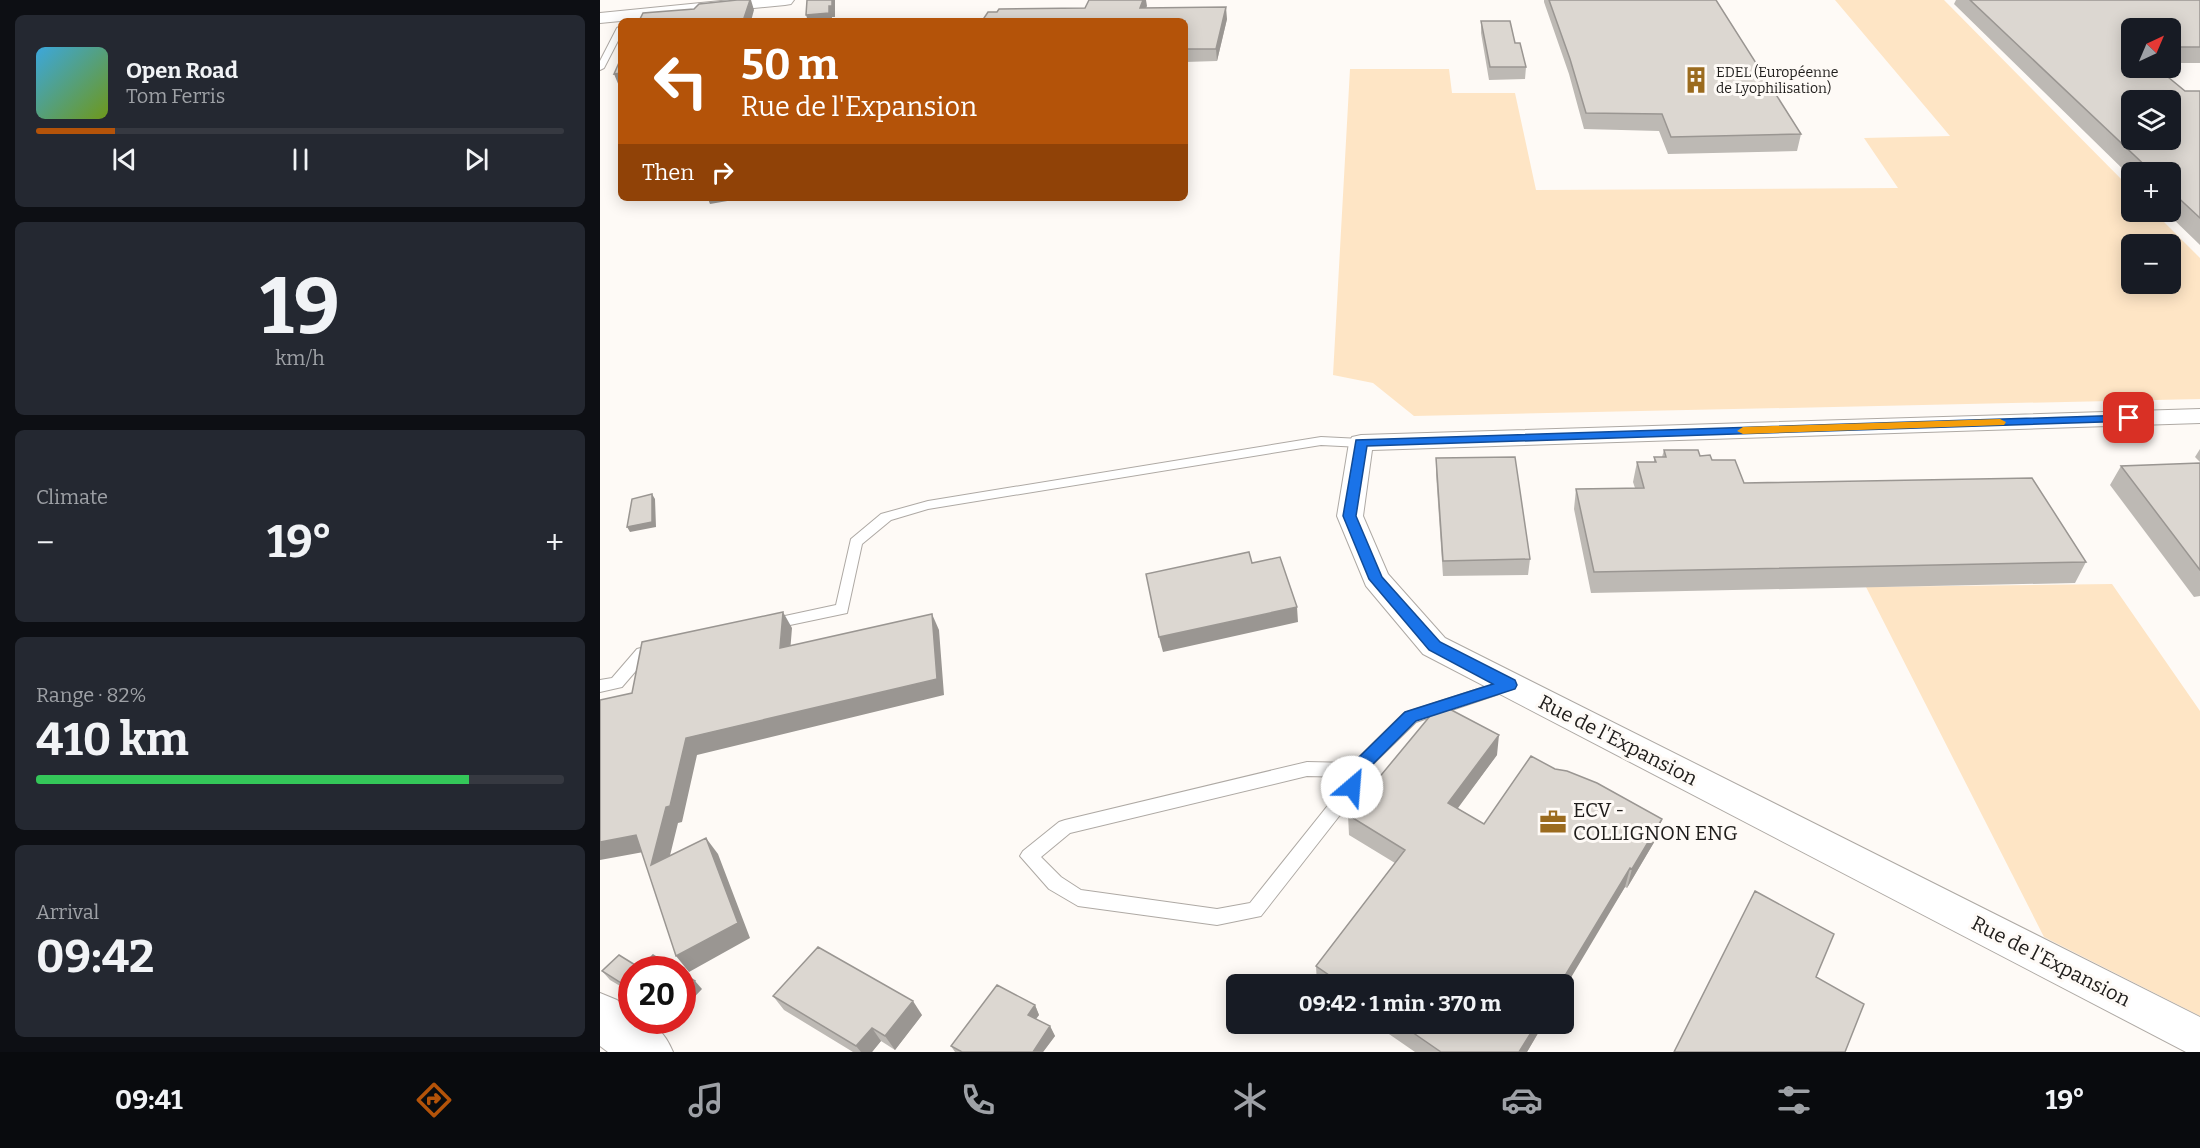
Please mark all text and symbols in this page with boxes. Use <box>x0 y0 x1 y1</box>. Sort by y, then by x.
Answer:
north arrow <box>2121 18 2181 78</box>
map controls <box>2121 18 2181 294</box>
text: 50 m <box>741 40 838 90</box>
icon: left <box>642 42 720 120</box>
text: Open Road <box>126 57 238 84</box>
place label: EDEL (Européenne de Lyophilisation) <box>1716 64 1838 97</box>
building icon: EDEL (Européenne de Lyophilisation) <box>1681 65 1711 95</box>
text: Tom Ferris <box>126 84 225 108</box>
button: layers <box>2121 90 2181 150</box>
text: Rue de l'Expansion <box>741 91 977 123</box>
icon: previous <box>108 143 141 176</box>
icon: pause <box>284 143 317 176</box>
icon: next <box>460 143 493 176</box>
icon: right <box>706 156 739 189</box>
text: Then <box>642 159 694 186</box>
button: + <box>2121 162 2181 222</box>
button: − <box>2121 234 2181 294</box>
text: 19 <box>260 260 340 354</box>
text: km/h <box>275 346 325 370</box>
pin <box>2103 392 2154 443</box>
icon: arrive <box>2112 401 2145 434</box>
text: Climate <box>36 485 108 509</box>
text: 19° <box>267 515 332 569</box>
text: − <box>36 523 54 563</box>
text: + <box>545 523 564 563</box>
text: Range · 82% <box>36 683 146 707</box>
street label: Rue de l'Expansion <box>1535 690 1702 791</box>
text: 410 km <box>36 713 189 767</box>
position arrow <box>1320 755 1384 819</box>
place label: ECV - COLLIGNON ENG <box>1573 798 1738 845</box>
office icon: ECV - COLLIGNON ENG <box>1538 807 1568 837</box>
text: Arrival <box>36 900 99 924</box>
street label: Rue de l'Expansion <box>1968 911 2135 1012</box>
text: 09:42 <box>36 930 154 984</box>
speed limit sign: 20 <box>618 956 696 1034</box>
text: 09:42 · 1 min · 370 m <box>1299 990 1501 1017</box>
icon: directions <box>413 1079 455 1121</box>
icon: music <box>685 1079 727 1121</box>
icon: phone <box>957 1079 999 1121</box>
icon: climate <box>1229 1079 1271 1121</box>
icon: car <box>1501 1079 1543 1121</box>
icon: filters <box>1773 1079 1815 1121</box>
text: 09:41 <box>115 1084 183 1116</box>
text: 19° <box>2046 1084 2085 1116</box>

